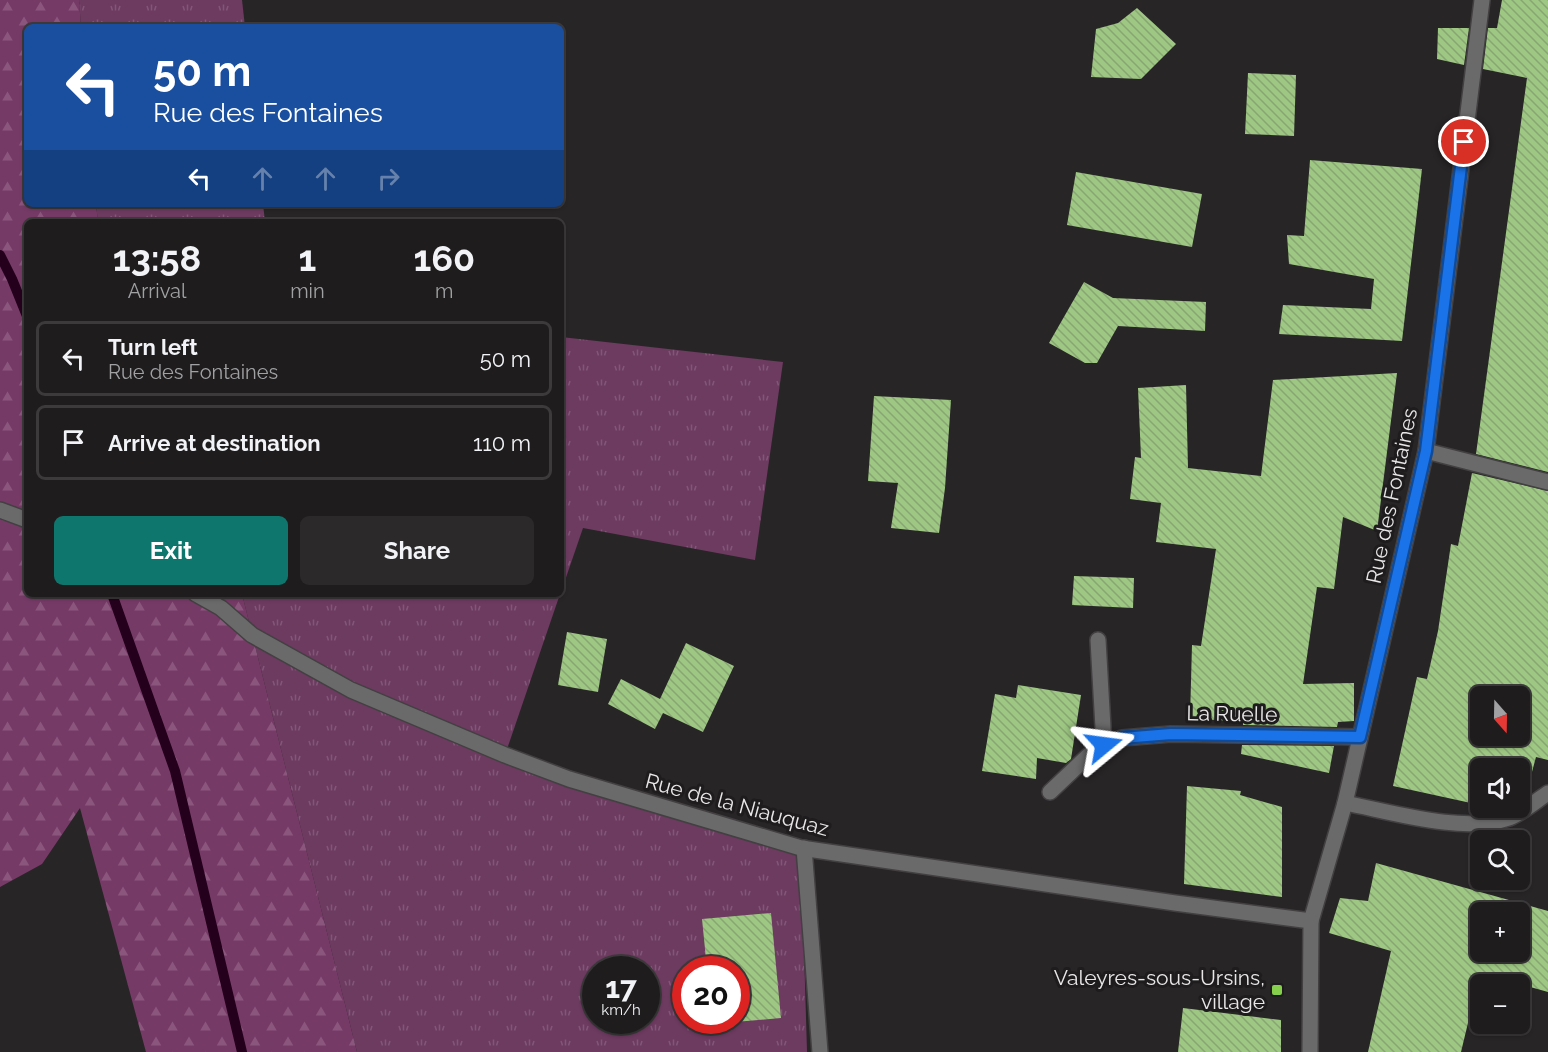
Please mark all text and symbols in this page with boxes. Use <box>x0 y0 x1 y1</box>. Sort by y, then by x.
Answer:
text: 50 m <box>153 47 251 96</box>
icon: left <box>54 48 132 126</box>
text: Rue des Fontaines <box>153 97 383 128</box>
pin <box>1438 116 1489 167</box>
icon: arrive <box>1447 125 1480 158</box>
icon: left <box>183 162 216 195</box>
icon: ahead <box>246 162 279 195</box>
icon: ahead <box>309 162 342 195</box>
icon: right <box>372 162 405 195</box>
text: 13:58 <box>113 237 201 279</box>
text: 1 <box>298 237 316 279</box>
text: 160 <box>413 237 475 279</box>
text: Arrival <box>128 279 186 303</box>
text: min <box>290 279 325 303</box>
text: m <box>435 279 453 303</box>
text: Turn left <box>108 334 198 360</box>
icon: left <box>57 342 90 375</box>
text: 50 m <box>480 346 531 372</box>
text: Rue des Fontaines <box>108 360 278 384</box>
street label: Rue des Fontaines <box>1361 406 1422 586</box>
icon: arrive <box>57 426 90 459</box>
text: Arrive at destination <box>108 430 321 456</box>
text: 110 m <box>473 430 531 456</box>
button: Exit <box>54 516 288 585</box>
button: Share <box>300 516 534 585</box>
north arrow <box>1470 686 1530 746</box>
map controls <box>1470 686 1530 1034</box>
street label: La Ruelle <box>1186 700 1278 727</box>
position arrow <box>1072 713 1136 777</box>
button: sound <box>1470 758 1530 818</box>
street label: Rue de la Niauquaz <box>643 768 832 841</box>
button: search <box>1470 830 1530 890</box>
button: + <box>1470 902 1530 962</box>
speed limit sign: 20 <box>672 956 750 1034</box>
place label: Valeyres-sous-Ursins, village <box>1054 965 1265 1014</box>
text: 17 <box>605 970 637 1005</box>
button: − <box>1470 974 1530 1034</box>
marker: Valeyres-sous-Ursins, village <box>1270 983 1284 997</box>
text: km/h <box>601 1001 641 1019</box>

